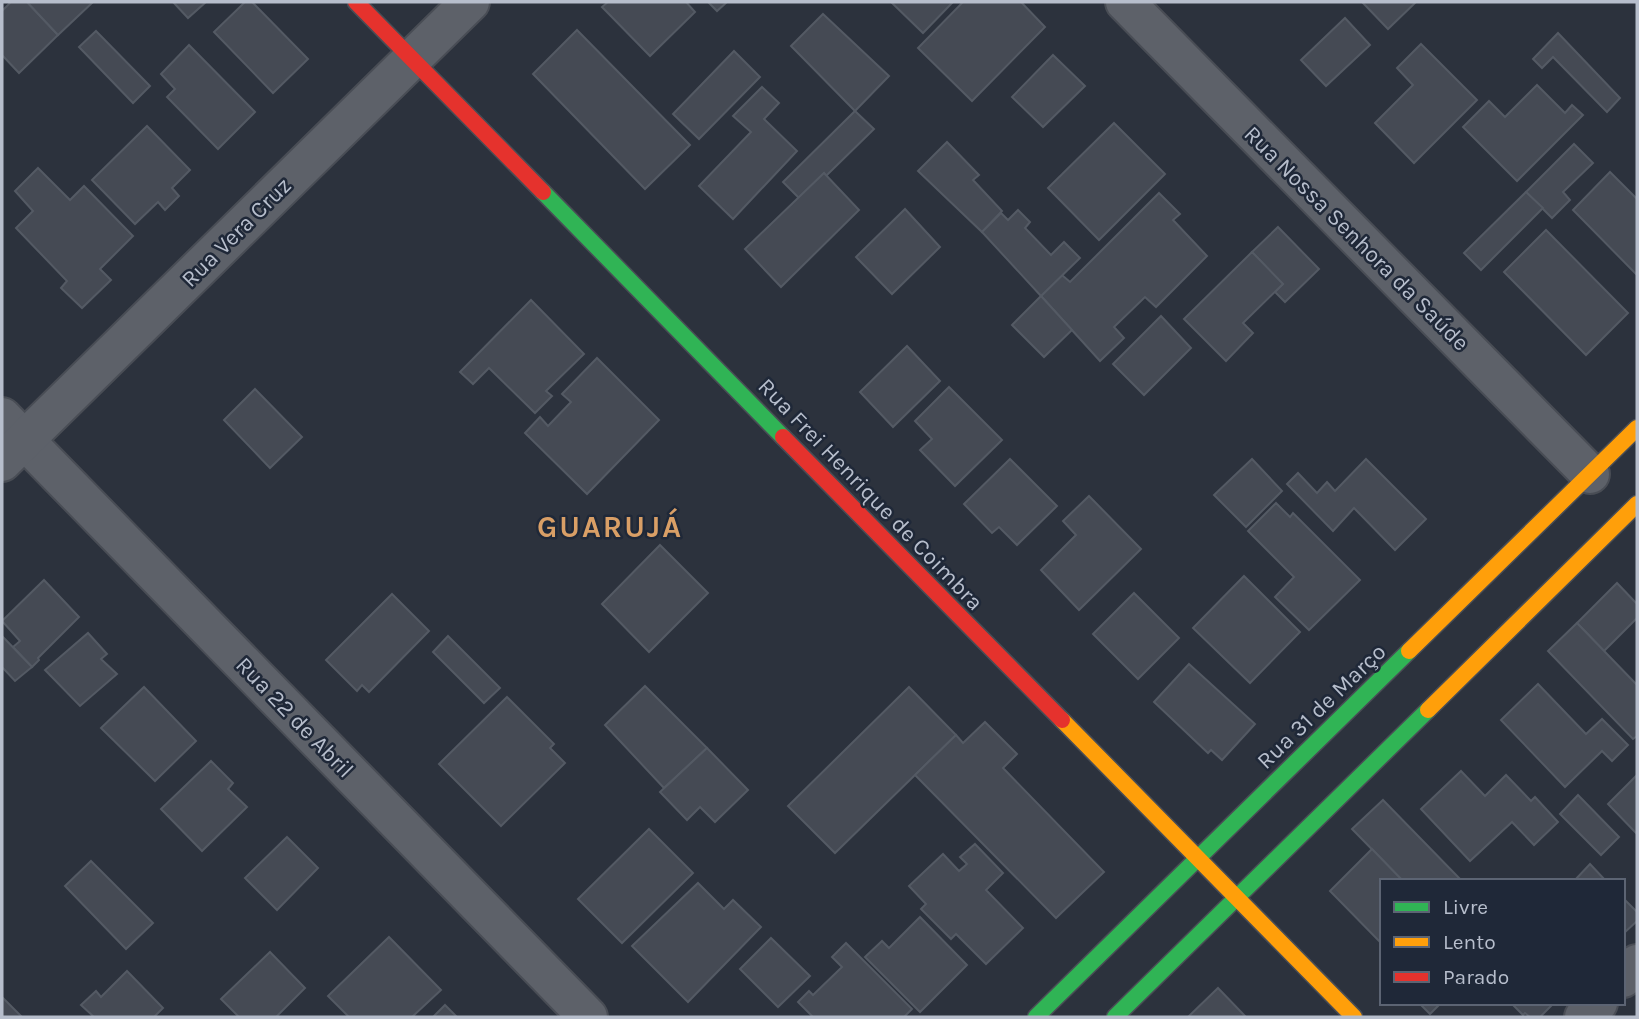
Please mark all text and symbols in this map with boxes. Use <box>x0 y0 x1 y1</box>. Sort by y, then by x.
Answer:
street label: Rua Nossa Senhora da Saúde <box>1239 120 1475 356</box>
street label: Rua Vera Cruz <box>176 172 297 293</box>
street label: Rua Frei Henrique de Coimbra <box>753 373 989 616</box>
district label: GUARUJÁ <box>537 507 683 545</box>
street label: Rua 31 de Março <box>1251 638 1391 775</box>
street label: Rua 22 de Abril <box>230 651 359 783</box>
legend <box>1380 879 1625 1005</box>
text: Livre <box>1443 895 1488 919</box>
text: Lento <box>1443 930 1496 954</box>
text: Parado <box>1443 965 1509 989</box>

